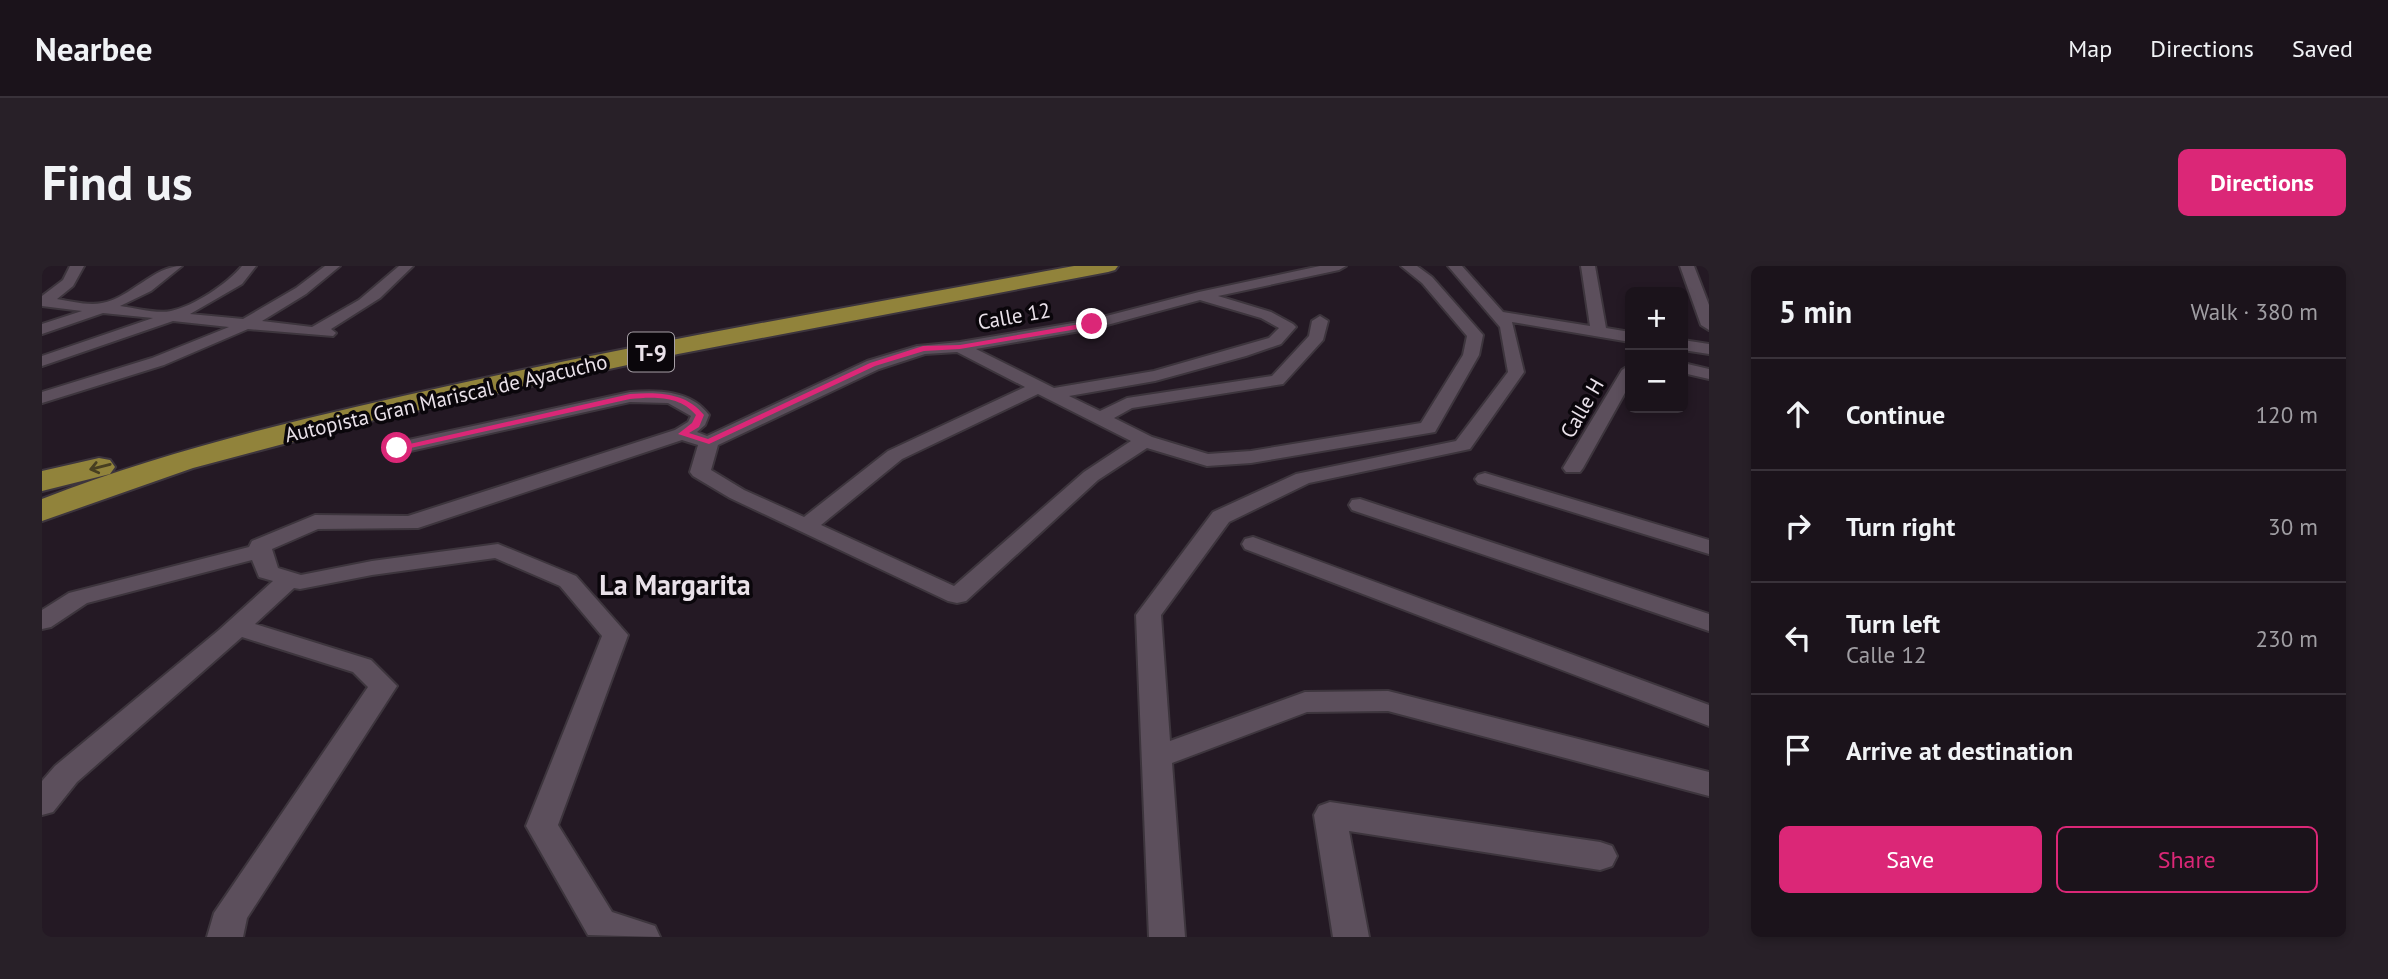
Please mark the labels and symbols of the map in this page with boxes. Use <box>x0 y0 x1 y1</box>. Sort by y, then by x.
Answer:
street label: Calle 12 <box>975 296 1053 336</box>
route end <box>1076 308 1107 339</box>
road number: T-9 <box>628 332 674 372</box>
street label: Autopista Gran Mariscal de Ayacucho <box>282 348 610 448</box>
street label: Calle H <box>1554 373 1610 443</box>
route start <box>381 432 412 463</box>
one-way arrow <box>89 461 112 474</box>
district label: La Margarita <box>599 566 751 603</box>

